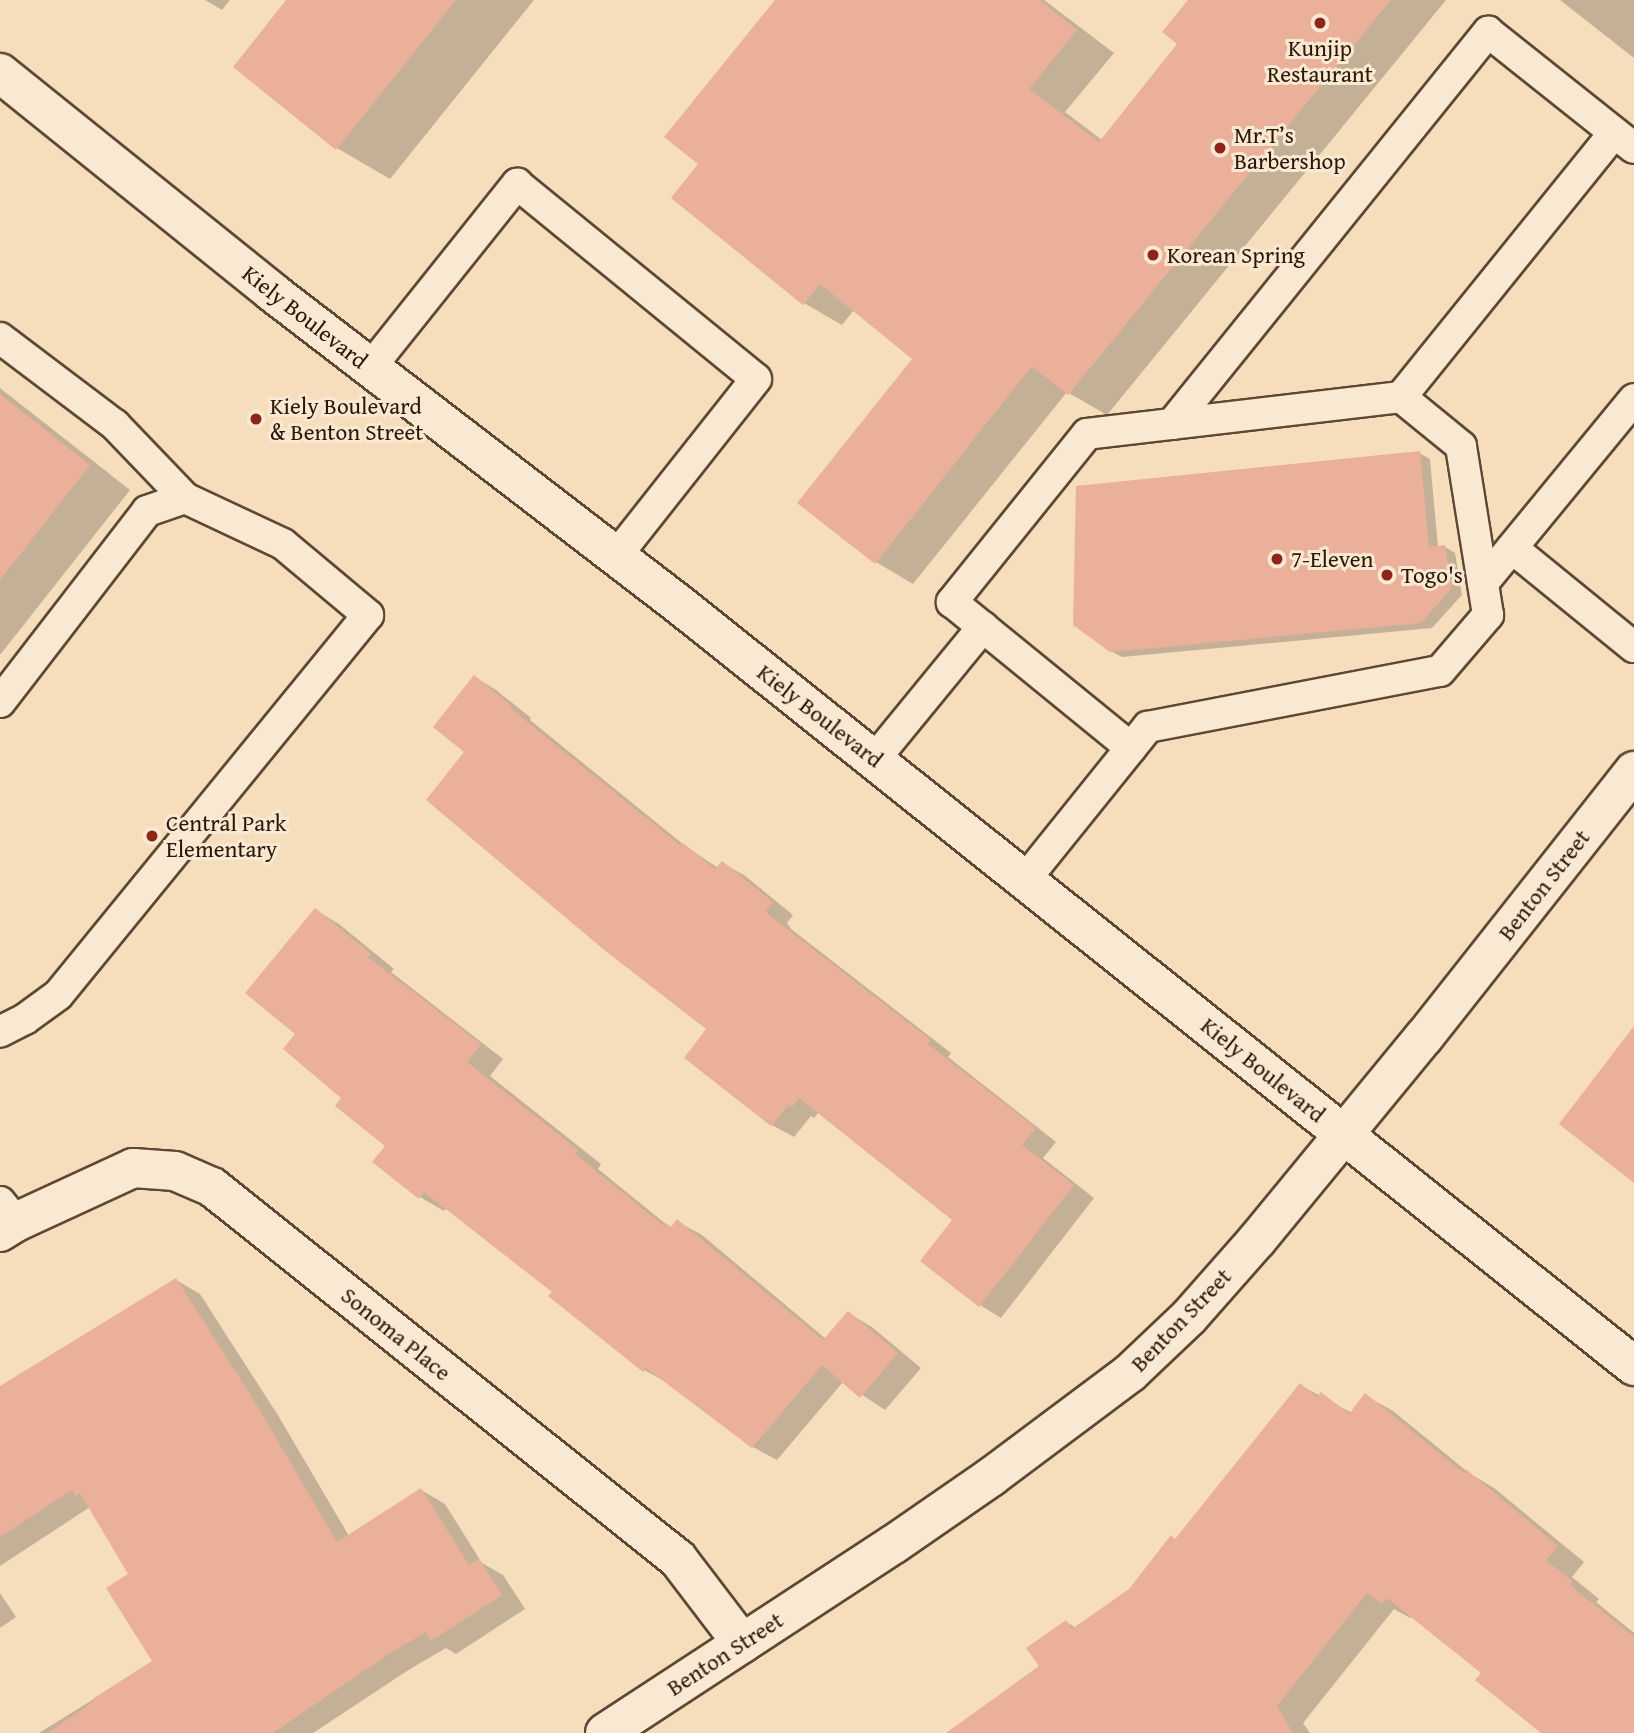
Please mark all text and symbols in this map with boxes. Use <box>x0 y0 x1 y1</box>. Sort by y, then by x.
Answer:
marker: Kunjip Restaurant <box>1312 15 1328 31</box>
place label: Kunjip Restaurant <box>1267 34 1373 88</box>
place label: Mr.T’s Barbershop <box>1234 121 1346 175</box>
marker: Mr.T’s Barbershop <box>1212 140 1228 156</box>
place label: Korean Spring <box>1167 241 1305 269</box>
marker: Korean Spring <box>1145 247 1161 263</box>
street label: Kiely Boulevard <box>237 259 373 375</box>
place label: Kiely Boulevard & Benton Street <box>270 392 423 446</box>
marker: Kiely Boulevard & Benton Street <box>248 411 264 427</box>
place label: 7-Eleven <box>1291 545 1373 573</box>
marker: 7-Eleven <box>1269 551 1285 567</box>
place label: Togo's <box>1401 561 1463 589</box>
marker: Togo's <box>1379 567 1395 583</box>
street label: Kiely Boulevard <box>752 658 888 774</box>
place label: Central Park Elementary <box>166 809 286 863</box>
street label: Benton Street <box>1492 824 1596 946</box>
marker: Central Park Elementary <box>144 828 160 844</box>
street label: Kiely Boulevard <box>1195 1012 1331 1128</box>
street label: Benton Street <box>1125 1263 1237 1377</box>
street label: Sonoma Place <box>336 1281 456 1387</box>
street label: Benton Street <box>662 1606 788 1702</box>

